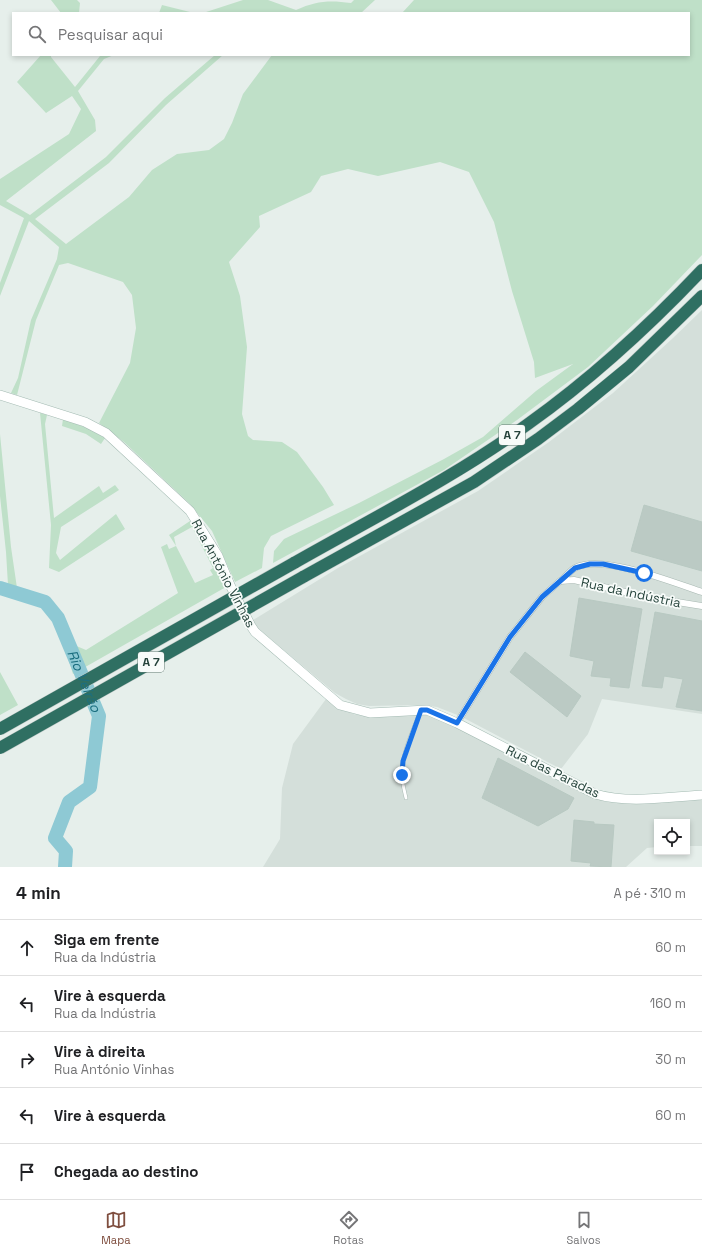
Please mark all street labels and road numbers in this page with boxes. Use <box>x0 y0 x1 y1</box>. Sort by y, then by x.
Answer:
road number: A 7 <box>499 425 525 445</box>
street label: Rua António Vinhas <box>188 516 259 630</box>
street label: Rua da Indústria <box>579 574 683 612</box>
road number: A 7 <box>138 652 164 672</box>
street label: Rua das Paradas <box>503 741 603 802</box>

